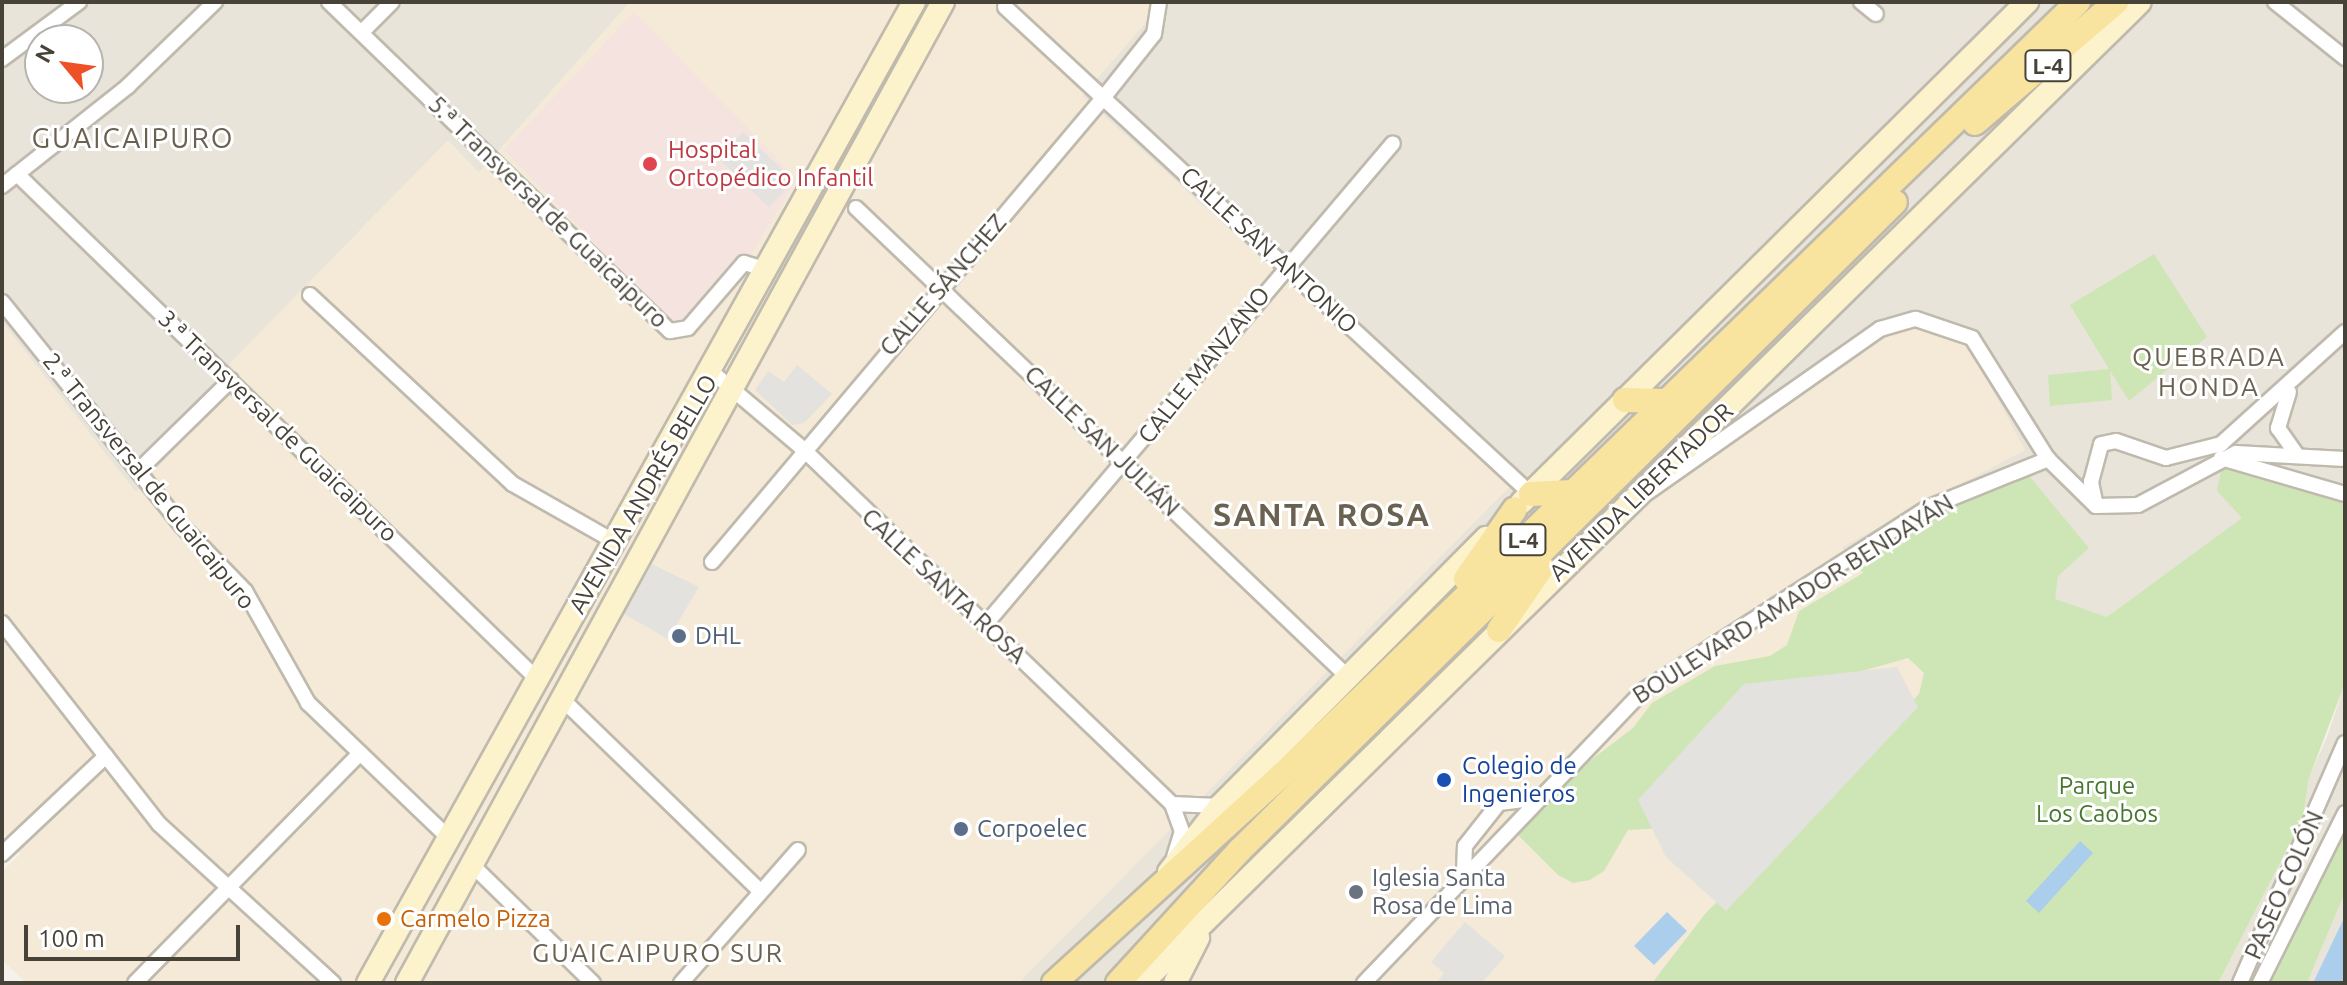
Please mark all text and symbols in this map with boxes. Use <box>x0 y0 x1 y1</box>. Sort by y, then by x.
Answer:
north arrow <box>24 24 104 104</box>
text: N <box>29 40 59 66</box>
road number: L-4 <box>2024 48 2072 84</box>
street label: 5.ª Transversal de Guaicaipuro <box>422 90 674 334</box>
district label: GUAICAIPURO <box>31 121 235 155</box>
place label: Hospital Ortopédico Infantil <box>668 136 873 192</box>
marker: Hospital Ortopédico Infantil <box>639 153 661 175</box>
street label: CALLE SAN ANTONIO <box>1175 161 1363 339</box>
street label: CALLE SÁNCHEZ <box>874 208 1012 362</box>
street label: CALLE MANZANO <box>1132 281 1276 449</box>
street label: 3.ª Transversal de Guaicaipuro <box>152 304 404 548</box>
district label: QUEBRADA HONDA <box>2132 341 2286 402</box>
street label: 2.ª Transversal de Guaicaipuro <box>37 347 261 615</box>
street label: CALLE SAN JULIÁN <box>1018 360 1186 522</box>
street label: AVENIDA ANDRÉS BELLO <box>563 369 723 619</box>
street label: AVENIDA LIBERTADOR <box>1543 397 1739 587</box>
street label: BOULEVARD AMADOR BENDAYÁN <box>1627 488 1959 710</box>
district label: SANTA ROSA <box>1213 495 1431 533</box>
street label: CALLE SANTA ROSA <box>856 502 1032 670</box>
road number: L-4 <box>1499 522 1547 558</box>
place label: DHL <box>695 622 741 650</box>
marker: DHL <box>670 627 688 645</box>
place label: Colegio de Ingenieros <box>1462 752 1577 808</box>
marker: Colegio de Ingenieros <box>1433 769 1455 791</box>
park label: Parque Los Caobos <box>2036 772 2158 828</box>
street label: PASEO COLÓN <box>2238 806 2330 964</box>
place label: Corpoelec <box>977 815 1087 843</box>
marker: Corpoelec <box>952 820 970 838</box>
place label: Iglesia Santa Rosa de Lima <box>1372 864 1513 920</box>
marker: Iglesia Santa Rosa de Lima <box>1347 883 1365 901</box>
place label: Carmelo Pizza <box>400 905 551 933</box>
scale bar <box>28 909 244 959</box>
marker: Carmelo Pizza <box>375 910 393 928</box>
text: 100 m <box>38 925 105 952</box>
district label: GUAICAIPURO SUR <box>532 937 784 969</box>

